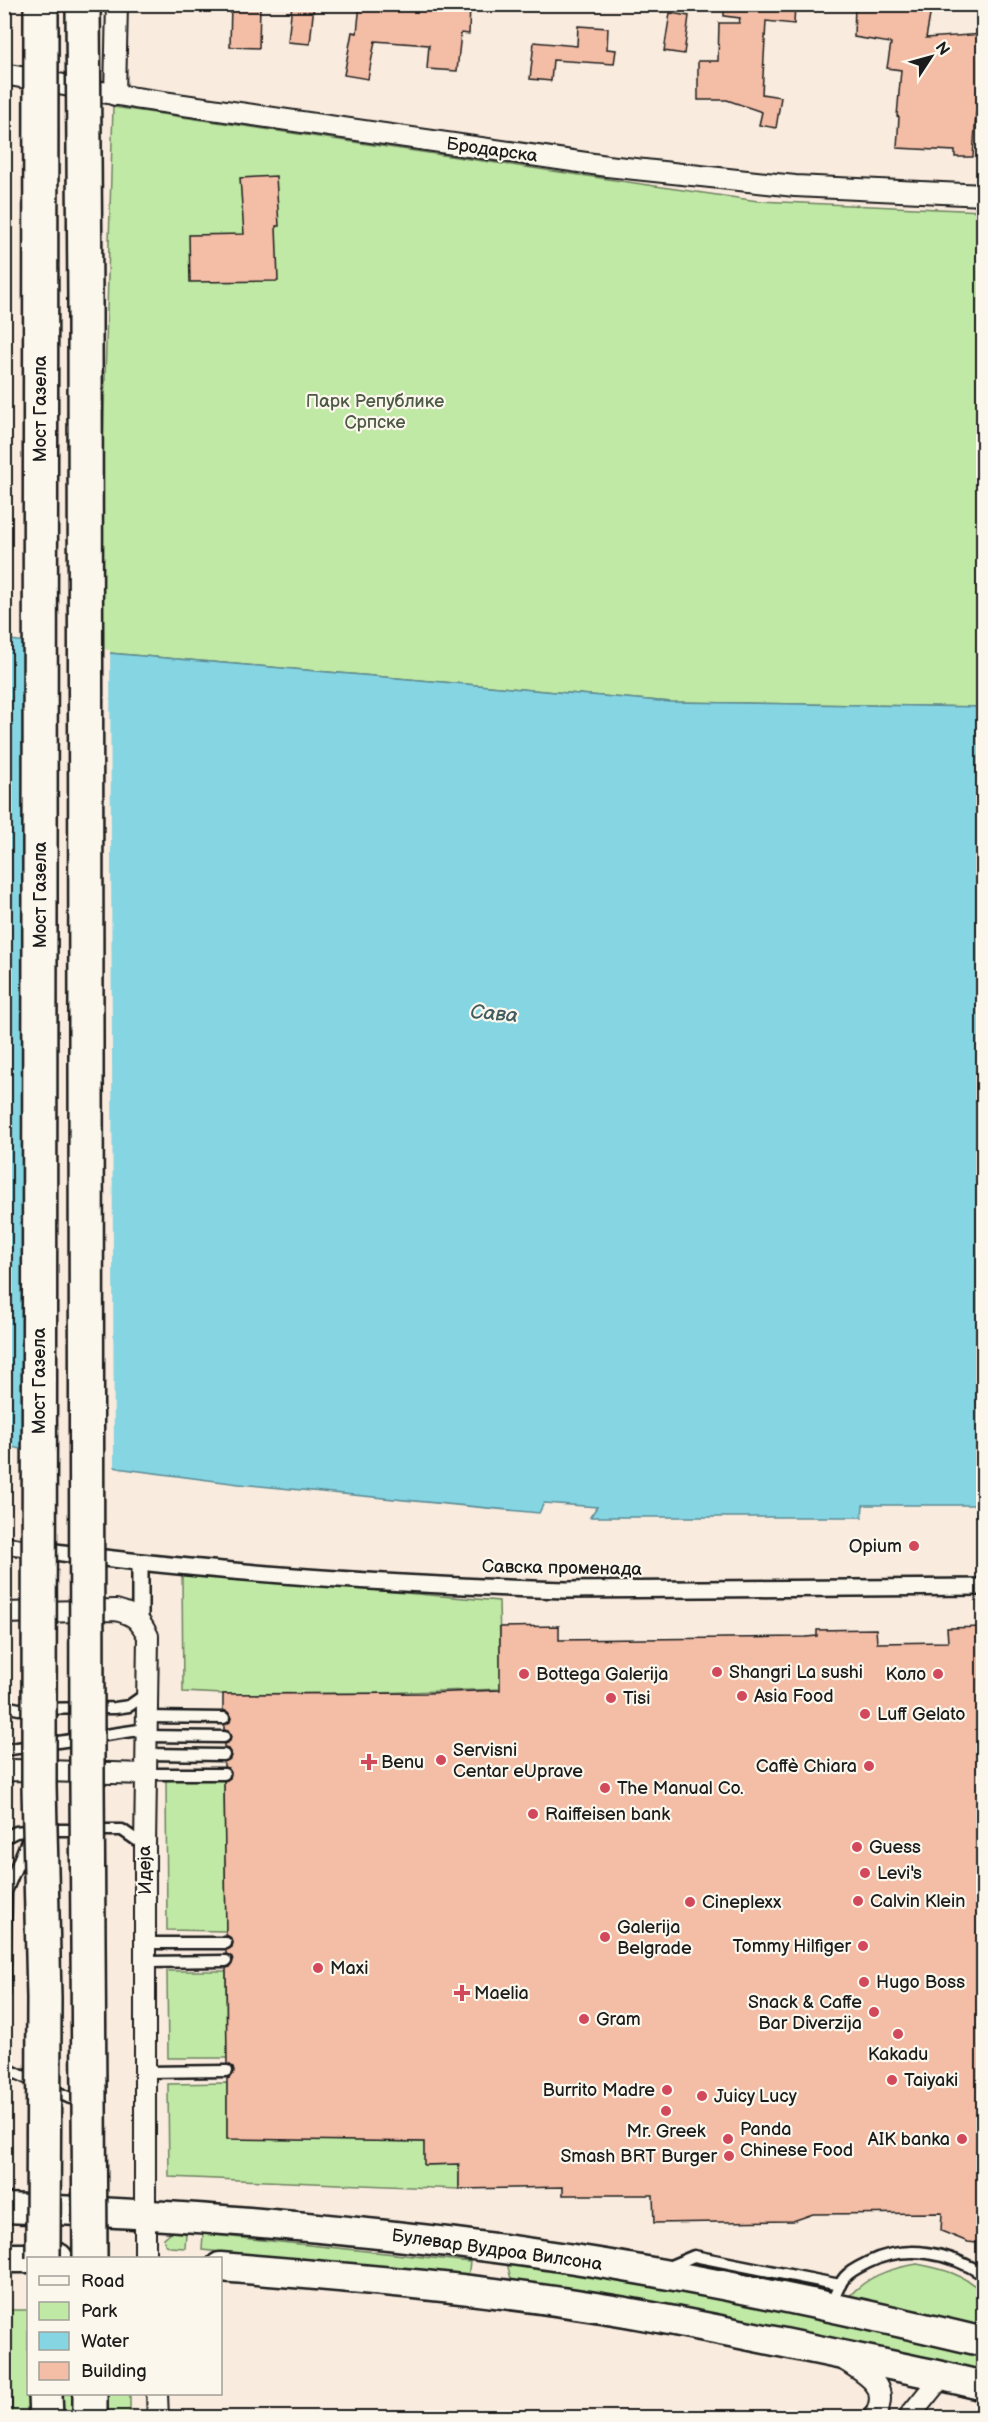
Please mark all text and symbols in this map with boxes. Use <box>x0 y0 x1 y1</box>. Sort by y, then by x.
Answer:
north arrow <box>901 27 961 87</box>
text: N <box>931 39 953 60</box>
street label: Бродарска <box>445 133 539 167</box>
street label: Мост Газела <box>30 355 51 462</box>
park label: Парк Републике Српске <box>306 391 444 433</box>
street label: Мост Газела <box>30 841 51 948</box>
water label: Сава <box>469 1000 519 1028</box>
street label: Мост Газела <box>29 1327 50 1434</box>
place label: Opium <box>849 1536 902 1557</box>
marker: Opium <box>907 1539 921 1553</box>
street label: Савска променада <box>482 1556 643 1580</box>
place label: Shangri La sushi <box>729 1662 863 1683</box>
place label: Bottega Galerija <box>536 1664 668 1685</box>
place label: Коло <box>886 1664 926 1685</box>
marker: Shangri La sushi <box>710 1665 724 1679</box>
marker: Bottega Galerija <box>517 1667 531 1681</box>
marker: Коло <box>931 1667 945 1681</box>
place label: Asia Food <box>754 1686 833 1707</box>
place label: Tisi <box>623 1688 650 1709</box>
marker: Asia Food <box>735 1689 749 1703</box>
marker: Tisi <box>604 1691 618 1705</box>
place label: Luff Gelato <box>877 1704 965 1725</box>
marker: Luff Gelato <box>858 1707 872 1721</box>
place label: Servisni Centar eUprave <box>453 1740 583 1782</box>
place label: Benu <box>381 1752 424 1773</box>
marker: Servisni Centar eUprave <box>434 1753 448 1767</box>
marker: Benu <box>362 1755 376 1769</box>
place label: Caffè Chiara <box>756 1756 857 1777</box>
marker: Caffè Chiara <box>862 1759 876 1773</box>
place label: The Manual Co. <box>617 1778 744 1799</box>
marker: The Manual Co. <box>598 1781 612 1795</box>
place label: Raiffeisen bank <box>545 1804 670 1825</box>
marker: Raiffeisen bank <box>526 1807 540 1821</box>
place label: Guess <box>869 1837 921 1858</box>
marker: Guess <box>850 1840 864 1854</box>
street label: Идеја <box>134 1845 156 1895</box>
place label: Levi's <box>877 1863 922 1884</box>
marker: Levi's <box>858 1866 872 1880</box>
place label: Calvin Klein <box>870 1891 965 1912</box>
place label: Cineplexx <box>702 1892 782 1913</box>
marker: Calvin Klein <box>851 1894 865 1908</box>
marker: Cineplexx <box>683 1895 697 1909</box>
place label: Galerija Belgrade <box>617 1917 692 1959</box>
marker: Galerija Belgrade <box>598 1930 612 1944</box>
place label: Tommy Hilfiger <box>733 1936 851 1957</box>
marker: Tommy Hilfiger <box>856 1939 870 1953</box>
place label: Maxi <box>330 1958 368 1979</box>
marker: Maxi <box>311 1961 325 1975</box>
place label: Hugo Boss <box>876 1972 965 1993</box>
marker: Hugo Boss <box>857 1975 871 1989</box>
place label: Maelia <box>474 1983 529 2004</box>
marker: Maelia <box>455 1986 469 2000</box>
place label: Snack & Caffe Bar Diverzija <box>748 1992 862 2034</box>
marker: Snack & Caffe Bar Diverzija <box>867 2005 881 2019</box>
place label: Gram <box>596 2009 641 2030</box>
marker: Gram <box>577 2012 591 2026</box>
marker: Kakadu <box>891 2027 905 2041</box>
place label: Kakadu <box>868 2044 928 2065</box>
place label: Taiyaki <box>904 2070 958 2091</box>
marker: Taiyaki <box>885 2073 899 2087</box>
place label: Burrito Madre <box>543 2080 655 2101</box>
marker: Burrito Madre <box>660 2083 674 2097</box>
place label: Juicy Lucy <box>714 2086 798 2107</box>
marker: Juicy Lucy <box>695 2089 709 2103</box>
marker: Mr. Greek <box>659 2104 673 2118</box>
place label: Panda Chinese Food <box>740 2119 853 2161</box>
place label: Mr. Greek <box>626 2121 706 2142</box>
place label: AIK banka <box>868 2129 950 2150</box>
marker: Panda Chinese Food <box>721 2132 735 2146</box>
marker: AIK banka <box>955 2132 969 2146</box>
place label: Smash BRT Burger <box>560 2146 717 2167</box>
marker: Smash BRT Burger <box>722 2149 736 2163</box>
street label: Булевар Вудроа Вилсона <box>390 2225 604 2275</box>
legend <box>27 2257 222 2395</box>
text: Road <box>81 2271 125 2292</box>
text: Park <box>81 2301 117 2322</box>
text: Water <box>81 2331 129 2352</box>
text: Building <box>81 2361 147 2382</box>

